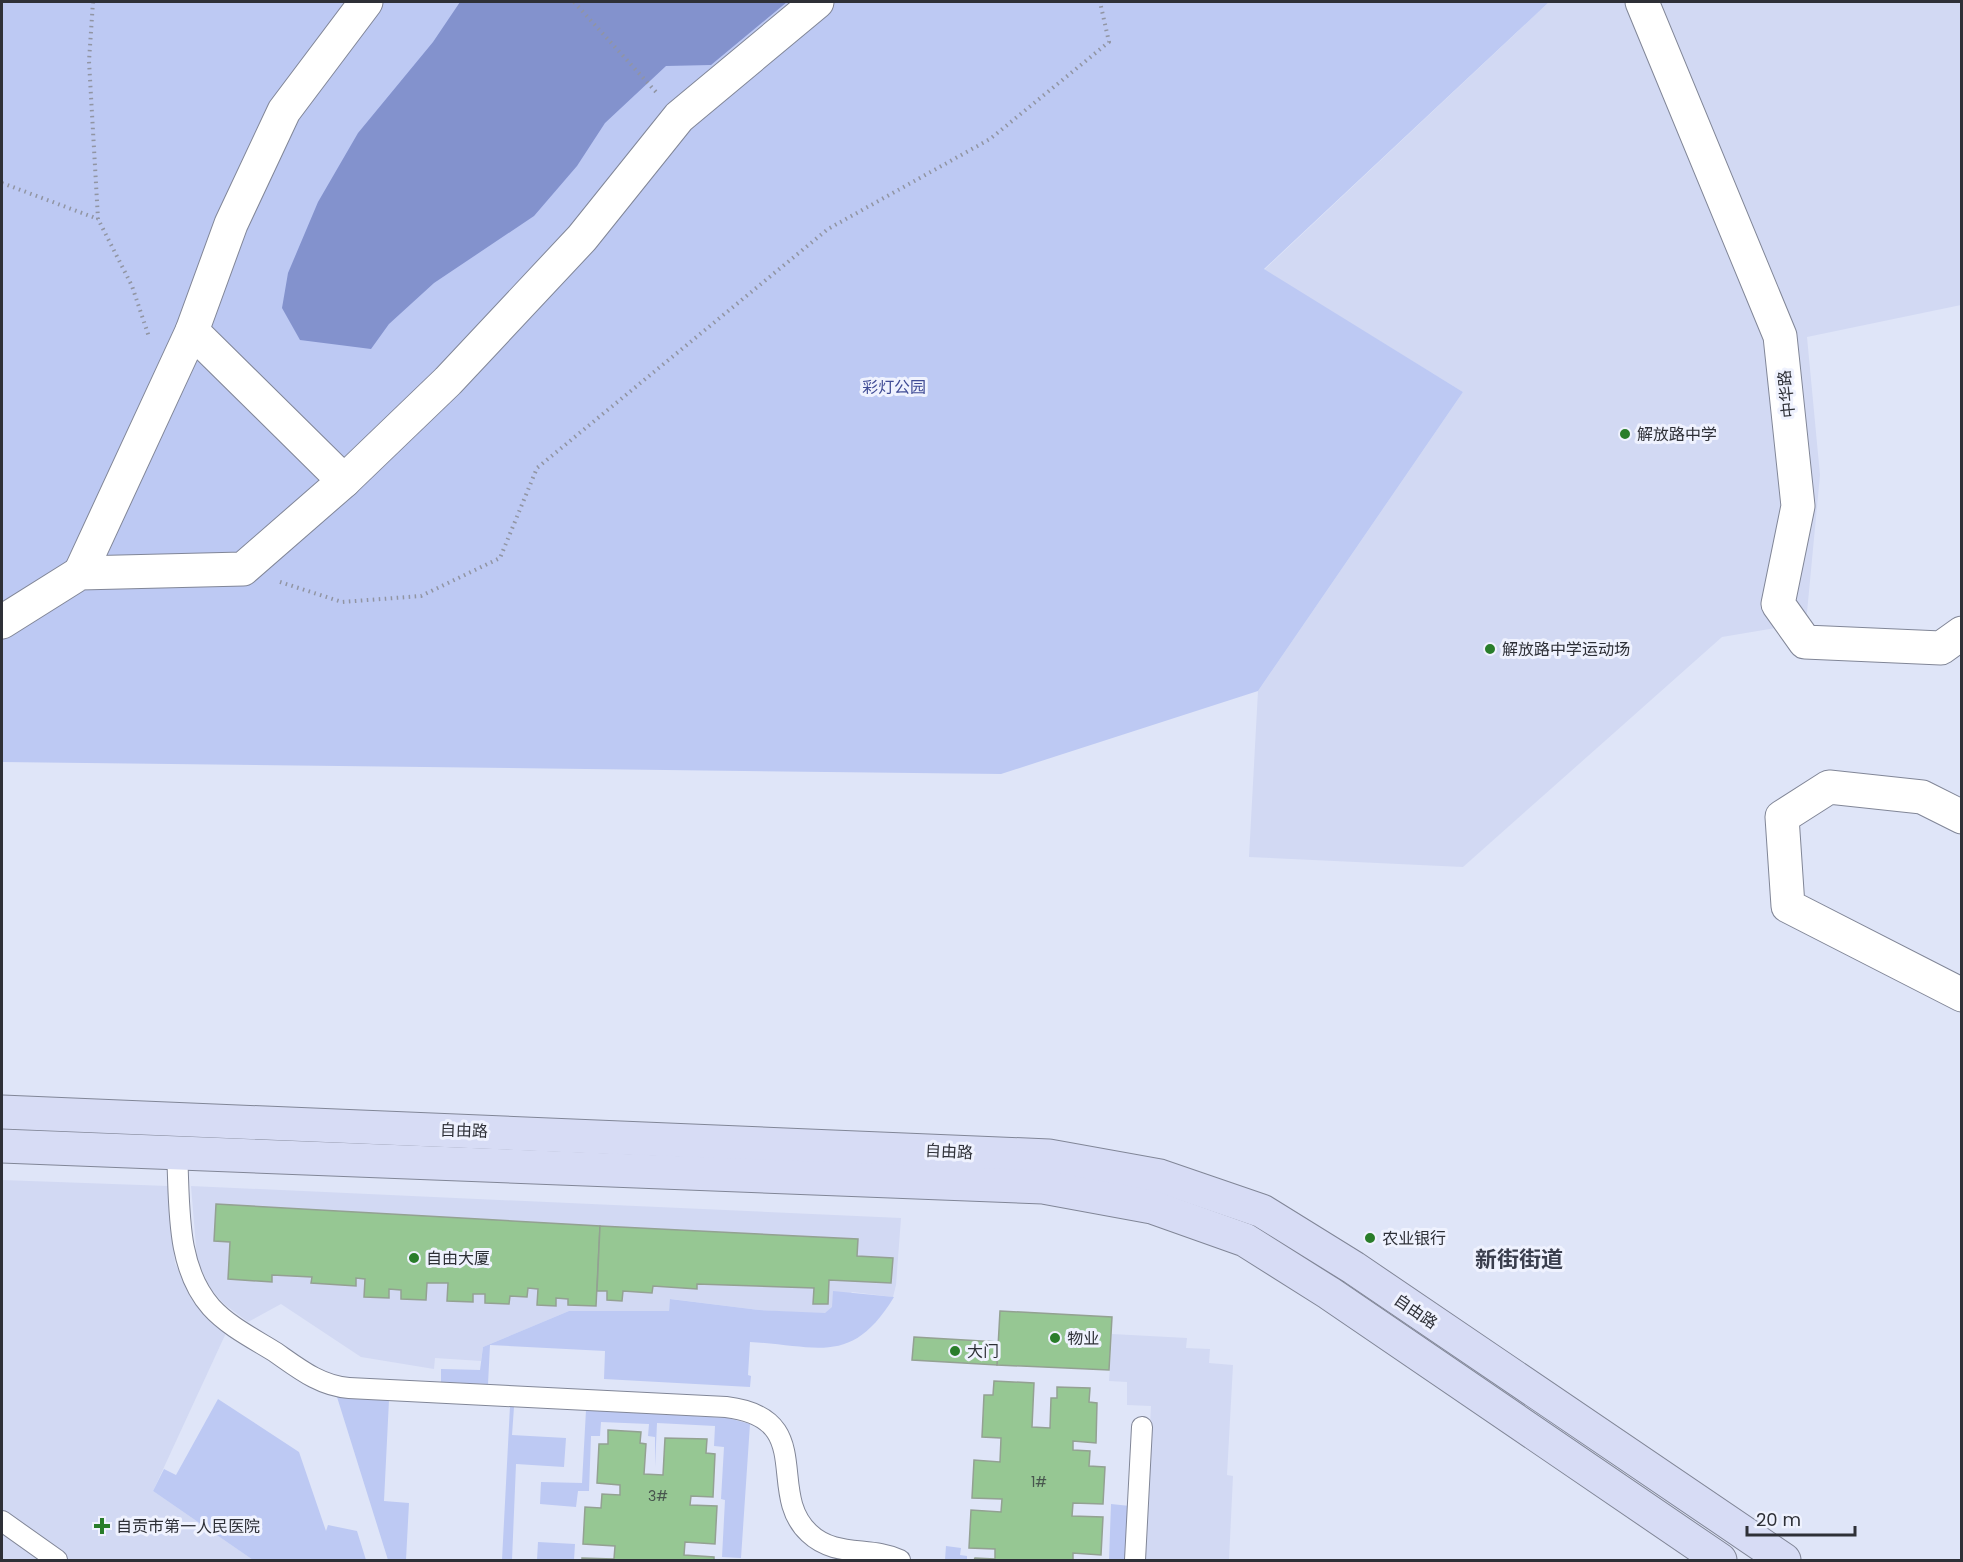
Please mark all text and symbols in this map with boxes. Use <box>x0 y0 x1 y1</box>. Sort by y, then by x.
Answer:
street label: 中华路 <box>1773 369 1800 419</box>
park label: 彩灯公园 <box>862 376 926 399</box>
place label: 解放路中学 <box>1637 423 1717 446</box>
marker: 解放路中学 <box>1618 427 1632 441</box>
place label: 解放路中学运动场 <box>1502 638 1630 661</box>
marker: 解放路中学运动场 <box>1483 642 1497 656</box>
street label: 自由路 <box>440 1118 488 1143</box>
street label: 自由路 <box>924 1139 974 1164</box>
place label: 农业银行 <box>1382 1227 1446 1250</box>
marker: 农业银行 <box>1363 1231 1377 1245</box>
district label: 新街街道 <box>1475 1244 1563 1275</box>
place label: 自由大厦 <box>426 1247 490 1270</box>
marker: 自由大厦 <box>407 1251 421 1265</box>
street label: 自由路 <box>1389 1288 1442 1334</box>
place label: 物业 <box>1067 1327 1099 1350</box>
marker: 物业 <box>1048 1331 1062 1345</box>
place label: 大门 <box>967 1340 999 1363</box>
marker: 大门 <box>948 1344 962 1358</box>
house number: 1# <box>1031 1472 1047 1492</box>
house number: 3# <box>648 1486 668 1506</box>
scale bar <box>1747 1499 1855 1537</box>
text: 20 m <box>1756 1507 1801 1532</box>
place label: 自贡市第一人民医院 <box>116 1515 260 1538</box>
marker: 自贡市第一人民医院 <box>93 1517 111 1535</box>

